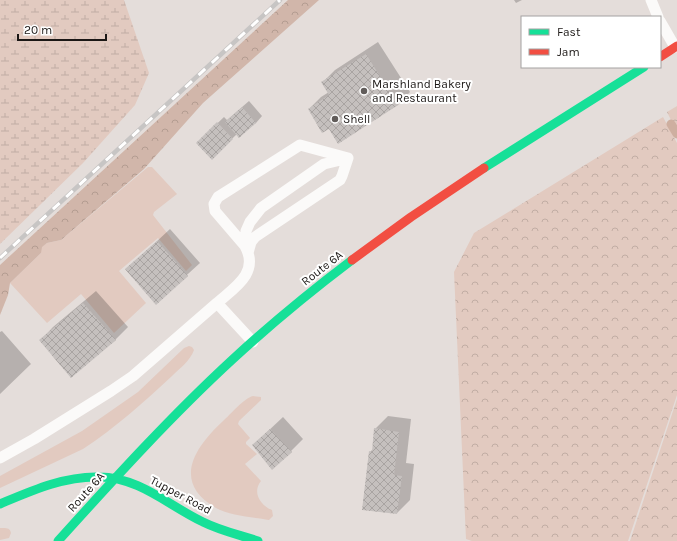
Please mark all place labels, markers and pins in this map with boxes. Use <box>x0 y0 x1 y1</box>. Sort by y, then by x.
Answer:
place label: Marshland Bakery and Restaurant <box>372 77 471 105</box>
marker: Marshland Bakery and Restaurant <box>359 86 369 96</box>
place label: Shell <box>343 112 370 126</box>
marker: Shell <box>330 114 340 124</box>

